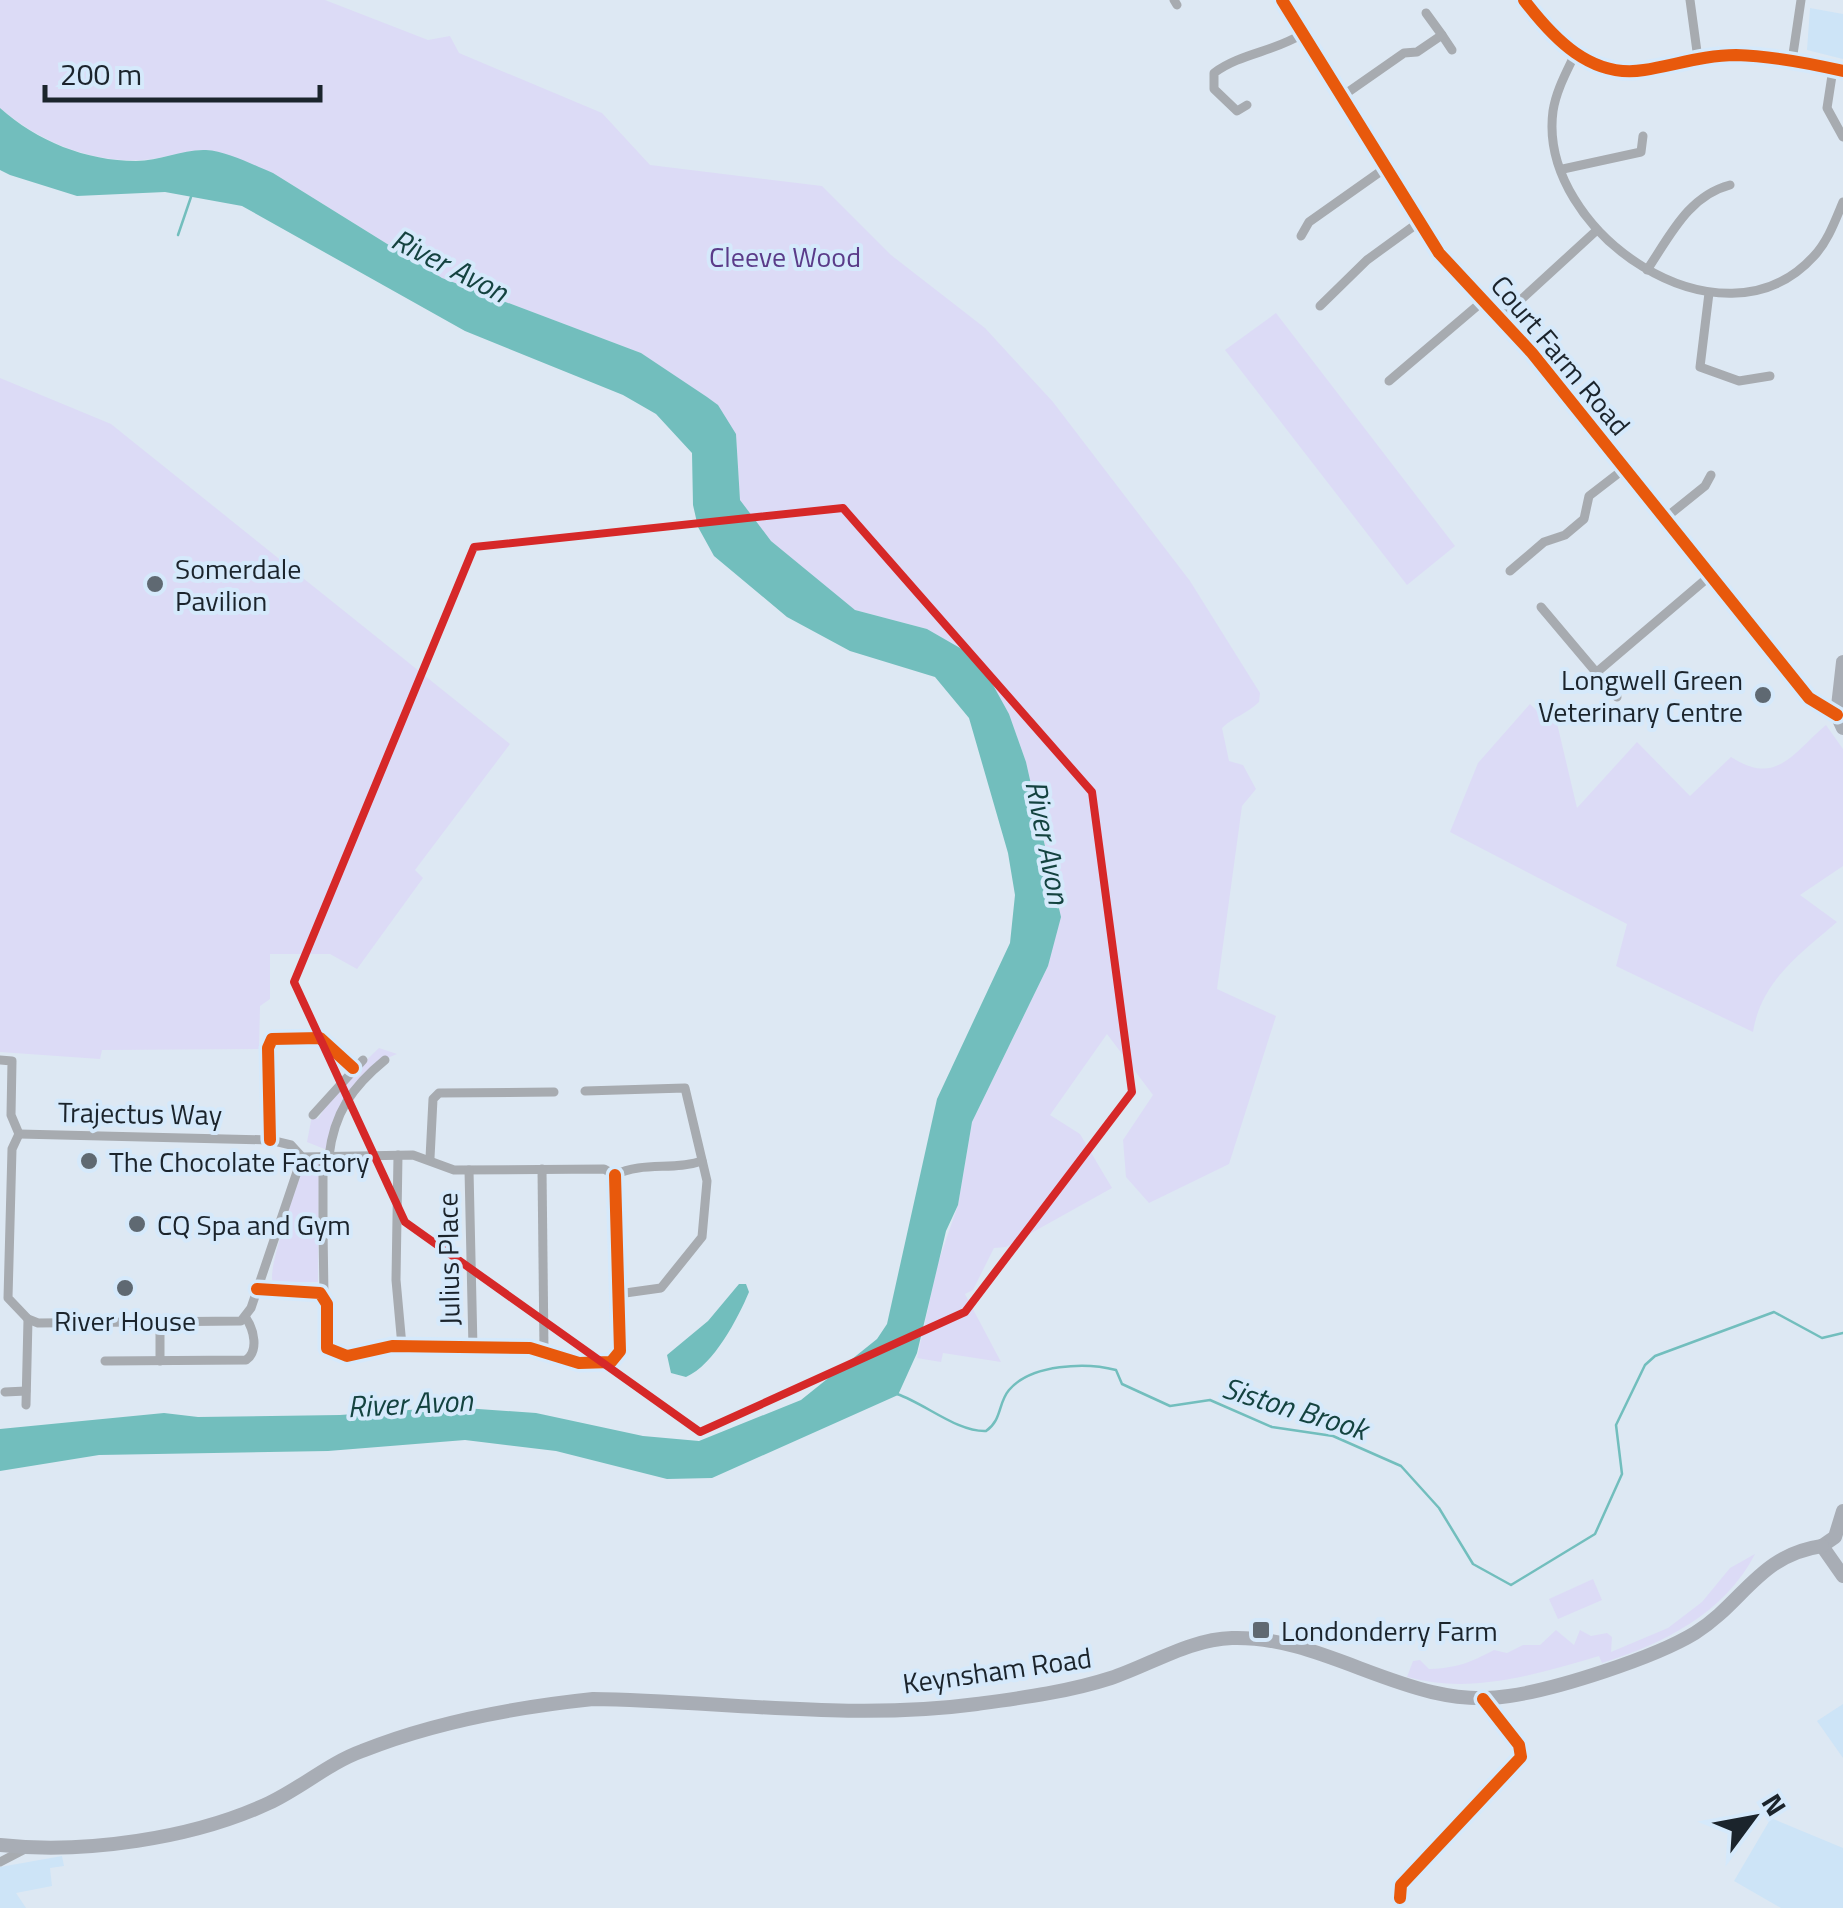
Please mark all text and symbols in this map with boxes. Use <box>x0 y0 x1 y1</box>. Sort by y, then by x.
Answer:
scale bar <box>45 40 320 102</box>
text: 200 m <box>60 51 142 97</box>
water label: River Avon <box>384 216 517 314</box>
park label: Cleeve Wood <box>709 235 861 278</box>
street label: Court Farm Road <box>1481 265 1641 445</box>
place label: Somerdale Pavilion <box>175 547 301 622</box>
marker: Somerdale Pavilion <box>144 573 166 595</box>
place label: Longwell Green Veterinary Centre <box>1538 658 1743 733</box>
marker: Longwell Green Veterinary Centre <box>1752 684 1774 706</box>
water label: River Avon <box>1013 776 1083 909</box>
street label: Trajectus Way <box>58 1090 222 1136</box>
place label: The Chocolate Factory <box>109 1140 369 1183</box>
marker: The Chocolate Factory <box>78 1150 100 1172</box>
street label: Julius Place <box>425 1192 471 1326</box>
place label: CQ Spa and Gym <box>157 1203 351 1246</box>
marker: CQ Spa and Gym <box>126 1213 148 1235</box>
marker: River House <box>114 1277 136 1299</box>
place label: River House <box>54 1299 196 1342</box>
water label: Siston Brook <box>1217 1364 1377 1453</box>
water label: River Avon <box>346 1377 475 1429</box>
place label: Londonderry Farm <box>1281 1609 1498 1652</box>
marker: Londonderry Farm <box>1250 1619 1272 1641</box>
street label: Keynsham Road <box>900 1635 1094 1705</box>
north arrow <box>1703 1768 1803 1868</box>
text: N <box>1751 1785 1798 1824</box>

